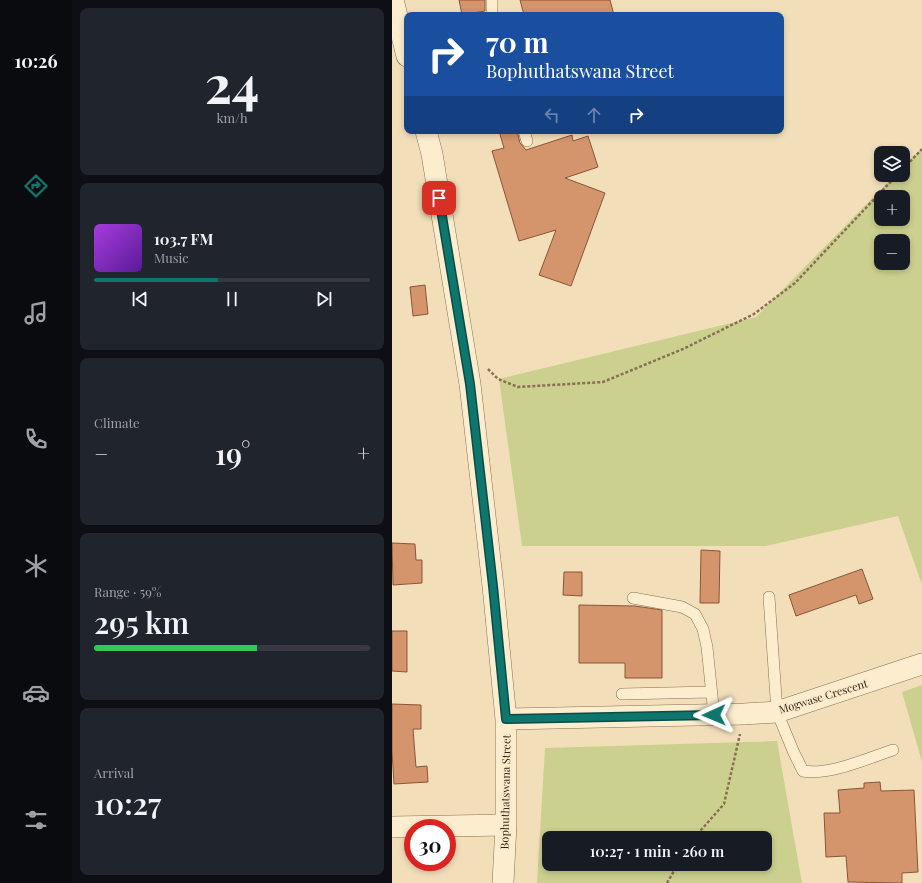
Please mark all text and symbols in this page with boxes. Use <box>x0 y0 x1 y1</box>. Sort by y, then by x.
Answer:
text: 70 m <box>486 23 549 60</box>
icon: right <box>420 28 472 80</box>
text: 24 <box>205 48 259 117</box>
text: 10:26 <box>14 49 58 73</box>
text: Bophuthatswana Street <box>486 59 674 83</box>
icon: left <box>541 104 563 126</box>
icon: ahead <box>583 104 605 126</box>
icon: right <box>625 104 647 126</box>
text: km/h <box>216 109 248 126</box>
map controls <box>874 146 910 270</box>
button: layers <box>874 146 910 182</box>
icon: directions <box>22 172 50 200</box>
pin <box>422 181 456 215</box>
icon: arrive <box>428 187 450 209</box>
button: + <box>874 190 910 226</box>
text: 103.7 FM <box>154 229 213 249</box>
button: − <box>874 234 910 270</box>
text: Music <box>154 249 189 266</box>
icon: previous <box>129 288 151 310</box>
icon: pause <box>221 288 243 310</box>
icon: next <box>313 288 335 310</box>
icon: music <box>22 299 50 327</box>
text: Climate <box>94 414 140 431</box>
icon: phone <box>22 425 50 453</box>
text: 19° <box>215 433 251 473</box>
text: − <box>94 438 108 468</box>
text: + <box>357 438 370 468</box>
icon: climate <box>22 552 50 580</box>
text: Range · 59% <box>94 583 161 600</box>
text: 295 km <box>94 602 189 642</box>
street label: Mogwase Crescent <box>777 675 869 717</box>
icon: car <box>22 679 50 707</box>
position arrow <box>693 694 735 736</box>
street label: Bophuthatswana Street <box>496 734 514 850</box>
text: Arrival <box>94 764 134 781</box>
text: 10:27 <box>94 783 161 823</box>
icon: filters <box>22 806 50 834</box>
speed limit sign: 30 <box>404 819 456 871</box>
text: 10:27 · 1 min · 260 m <box>590 841 724 861</box>

